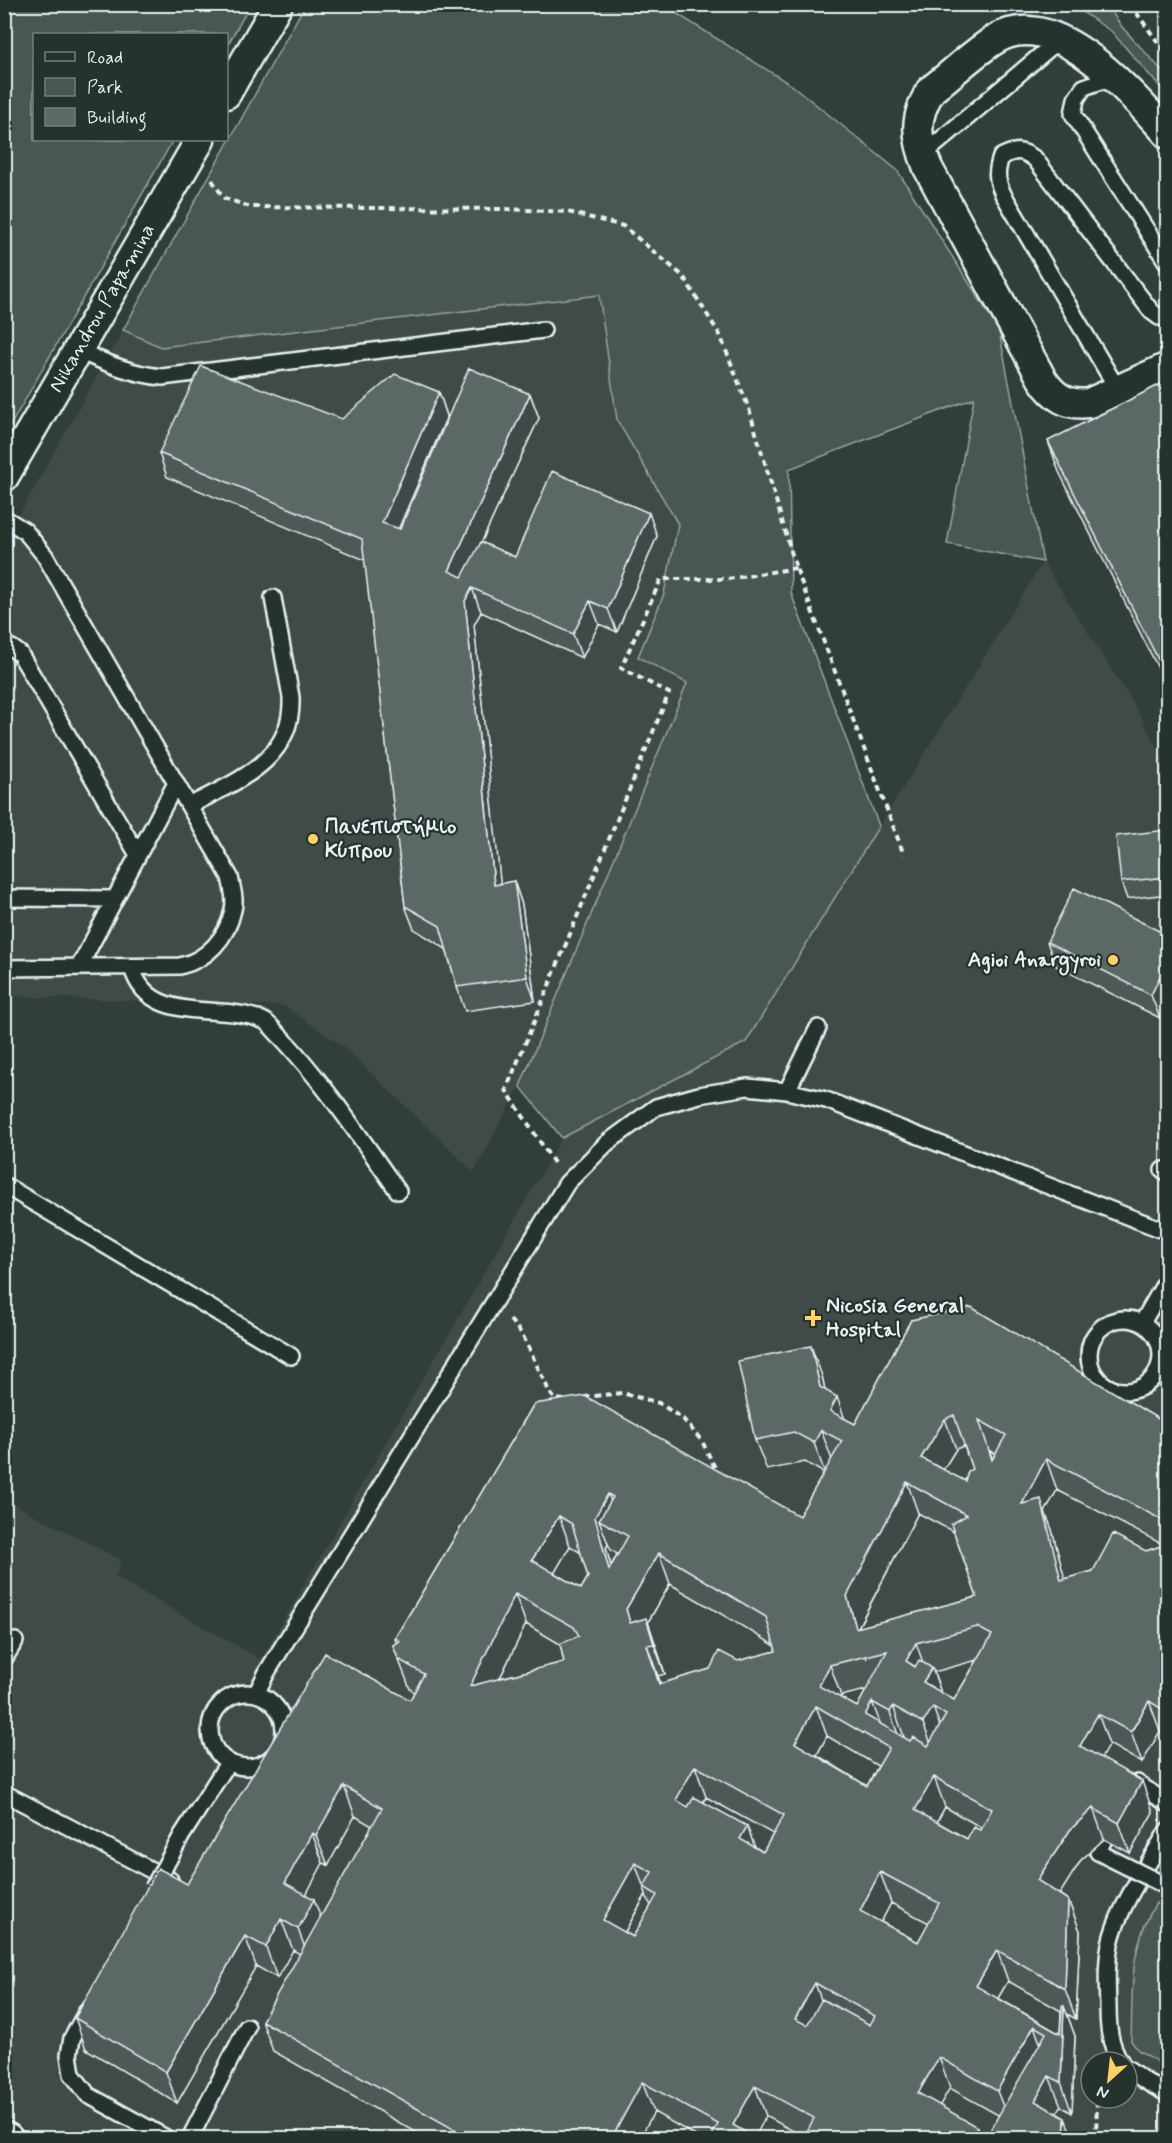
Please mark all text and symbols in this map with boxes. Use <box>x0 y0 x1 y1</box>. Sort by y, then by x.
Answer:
legend <box>33 33 228 141</box>
text: Road <box>87 46 123 70</box>
text: Park <box>87 76 123 100</box>
text: Building <box>87 106 147 132</box>
street label: Nikandrou Papamina <box>42 218 162 398</box>
place label: Πανεπιστήμιο Κύπρου <box>325 813 456 865</box>
marker: Πανεπιστήμιο Κύπρου <box>306 832 320 846</box>
place label: Agioi Anargyroi <box>968 946 1101 976</box>
marker: Agioi Anargyroi <box>1106 953 1120 967</box>
place label: Nicosia General Hospital <box>826 1292 964 1344</box>
marker: Nicosia General Hospital <box>804 1309 822 1327</box>
north arrow <box>1079 2050 1139 2110</box>
text: N <box>1093 2080 1112 2104</box>

